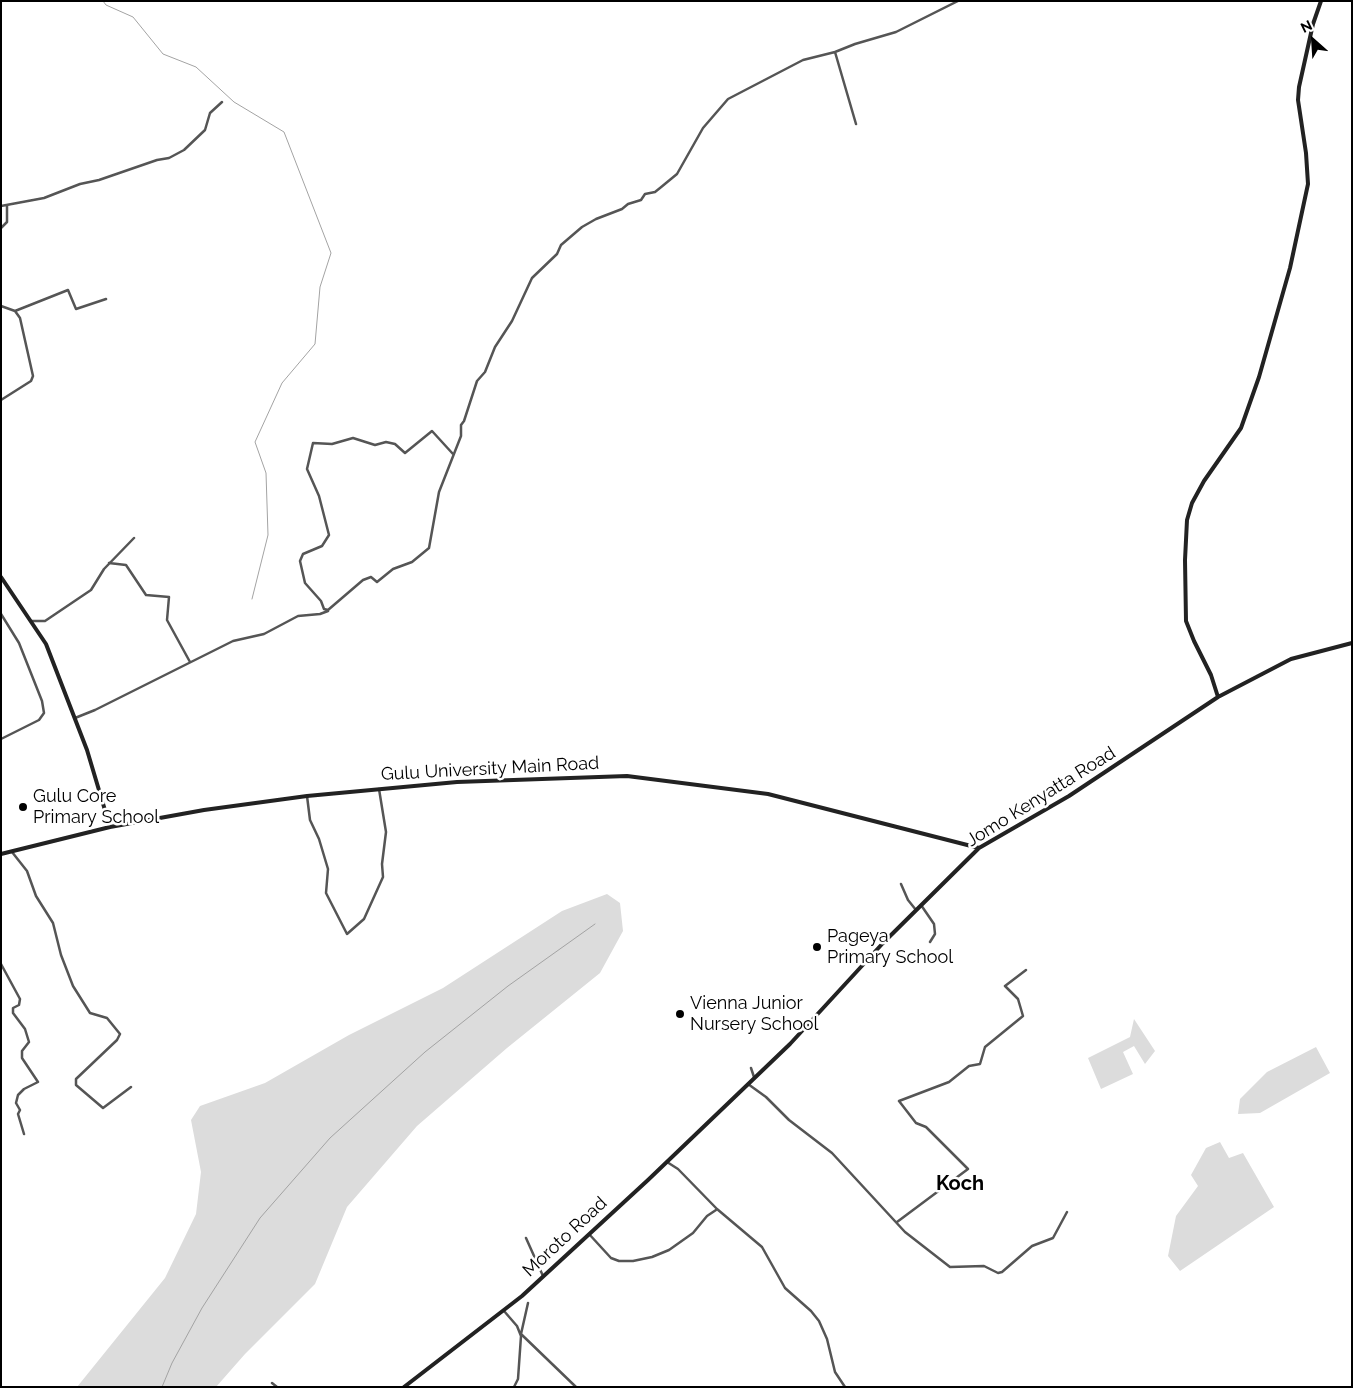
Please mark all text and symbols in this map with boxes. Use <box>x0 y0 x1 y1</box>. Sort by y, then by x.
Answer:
north arrow <box>1288 15 1338 65</box>
text: N <box>1298 17 1315 36</box>
street label: Jomo Kenyatta Road <box>962 742 1120 852</box>
street label: Gulu University Main Road <box>380 752 600 786</box>
place label: Gulu Core Primary School <box>33 786 159 829</box>
marker: Gulu Core Primary School <box>17 801 29 813</box>
place label: Pageya Primary School <box>827 926 953 969</box>
marker: Pageya Primary School <box>811 941 823 953</box>
place label: Vienna Junior Nursery School <box>690 993 818 1036</box>
marker: Vienna Junior Nursery School <box>674 1008 686 1020</box>
district label: Koch <box>936 1172 984 1196</box>
street label: Moroto Road <box>518 1193 612 1281</box>

